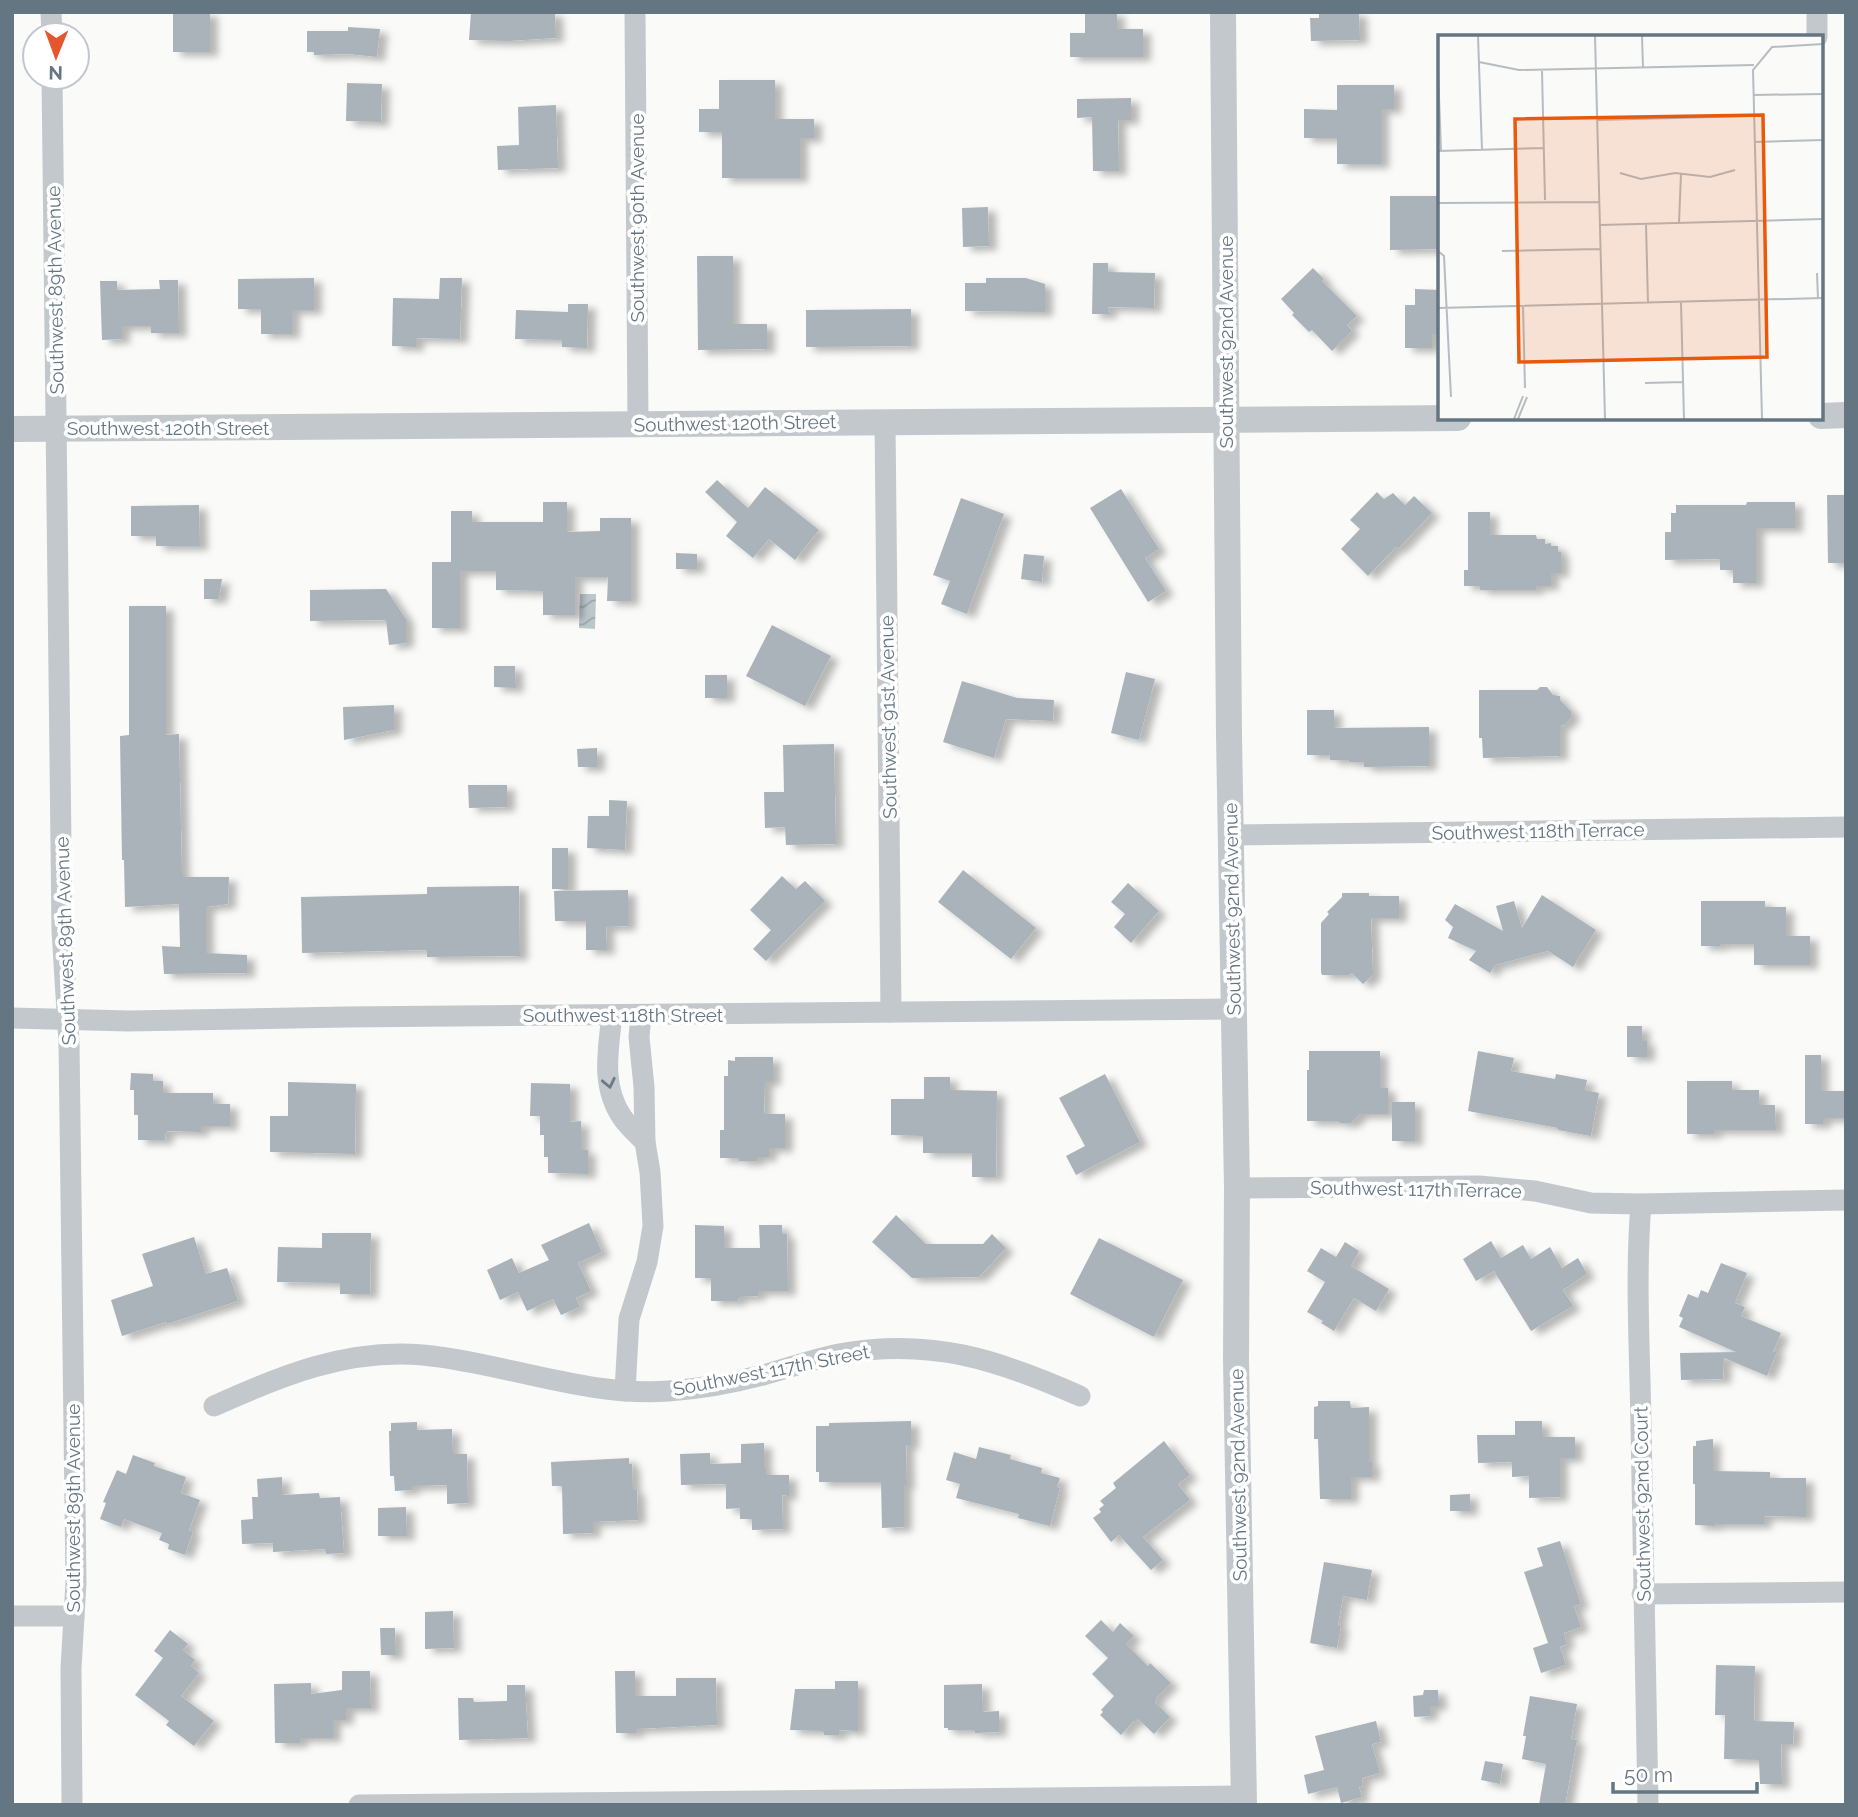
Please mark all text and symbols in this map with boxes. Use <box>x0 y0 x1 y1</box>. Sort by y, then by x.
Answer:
north arrow <box>21 21 91 91</box>
inset map <box>1438 35 1823 420</box>
text: N <box>48 62 63 84</box>
street label: Southwest 90th Avenue <box>626 113 648 323</box>
street label: Southwest 89th Avenue <box>42 185 68 395</box>
street label: Southwest 92nd Avenue <box>1215 236 1237 448</box>
street label: Southwest 120th Street <box>634 410 837 436</box>
street label: Southwest 120th Street <box>67 417 270 439</box>
street label: Southwest 91st Avenue <box>875 615 901 819</box>
street label: Southwest 92nd Avenue <box>1219 802 1245 1016</box>
street label: Southwest 118th Terrace <box>1431 818 1645 844</box>
street label: Southwest 89th Avenue <box>50 836 80 1046</box>
street label: Southwest 118th Street <box>523 1004 724 1026</box>
one-way arrow <box>601 1077 616 1089</box>
street label: Southwest 117th Terrace <box>1310 1176 1522 1202</box>
street label: Southwest 117th Street <box>671 1340 872 1400</box>
street label: Southwest 92nd Avenue <box>1225 1368 1251 1582</box>
street label: Southwest 89th Avenue <box>62 1404 84 1612</box>
street label: Southwest 92nd Court <box>1629 1405 1655 1602</box>
scale bar <box>1613 1750 1756 1794</box>
text: 50 m <box>1624 1762 1673 1787</box>

